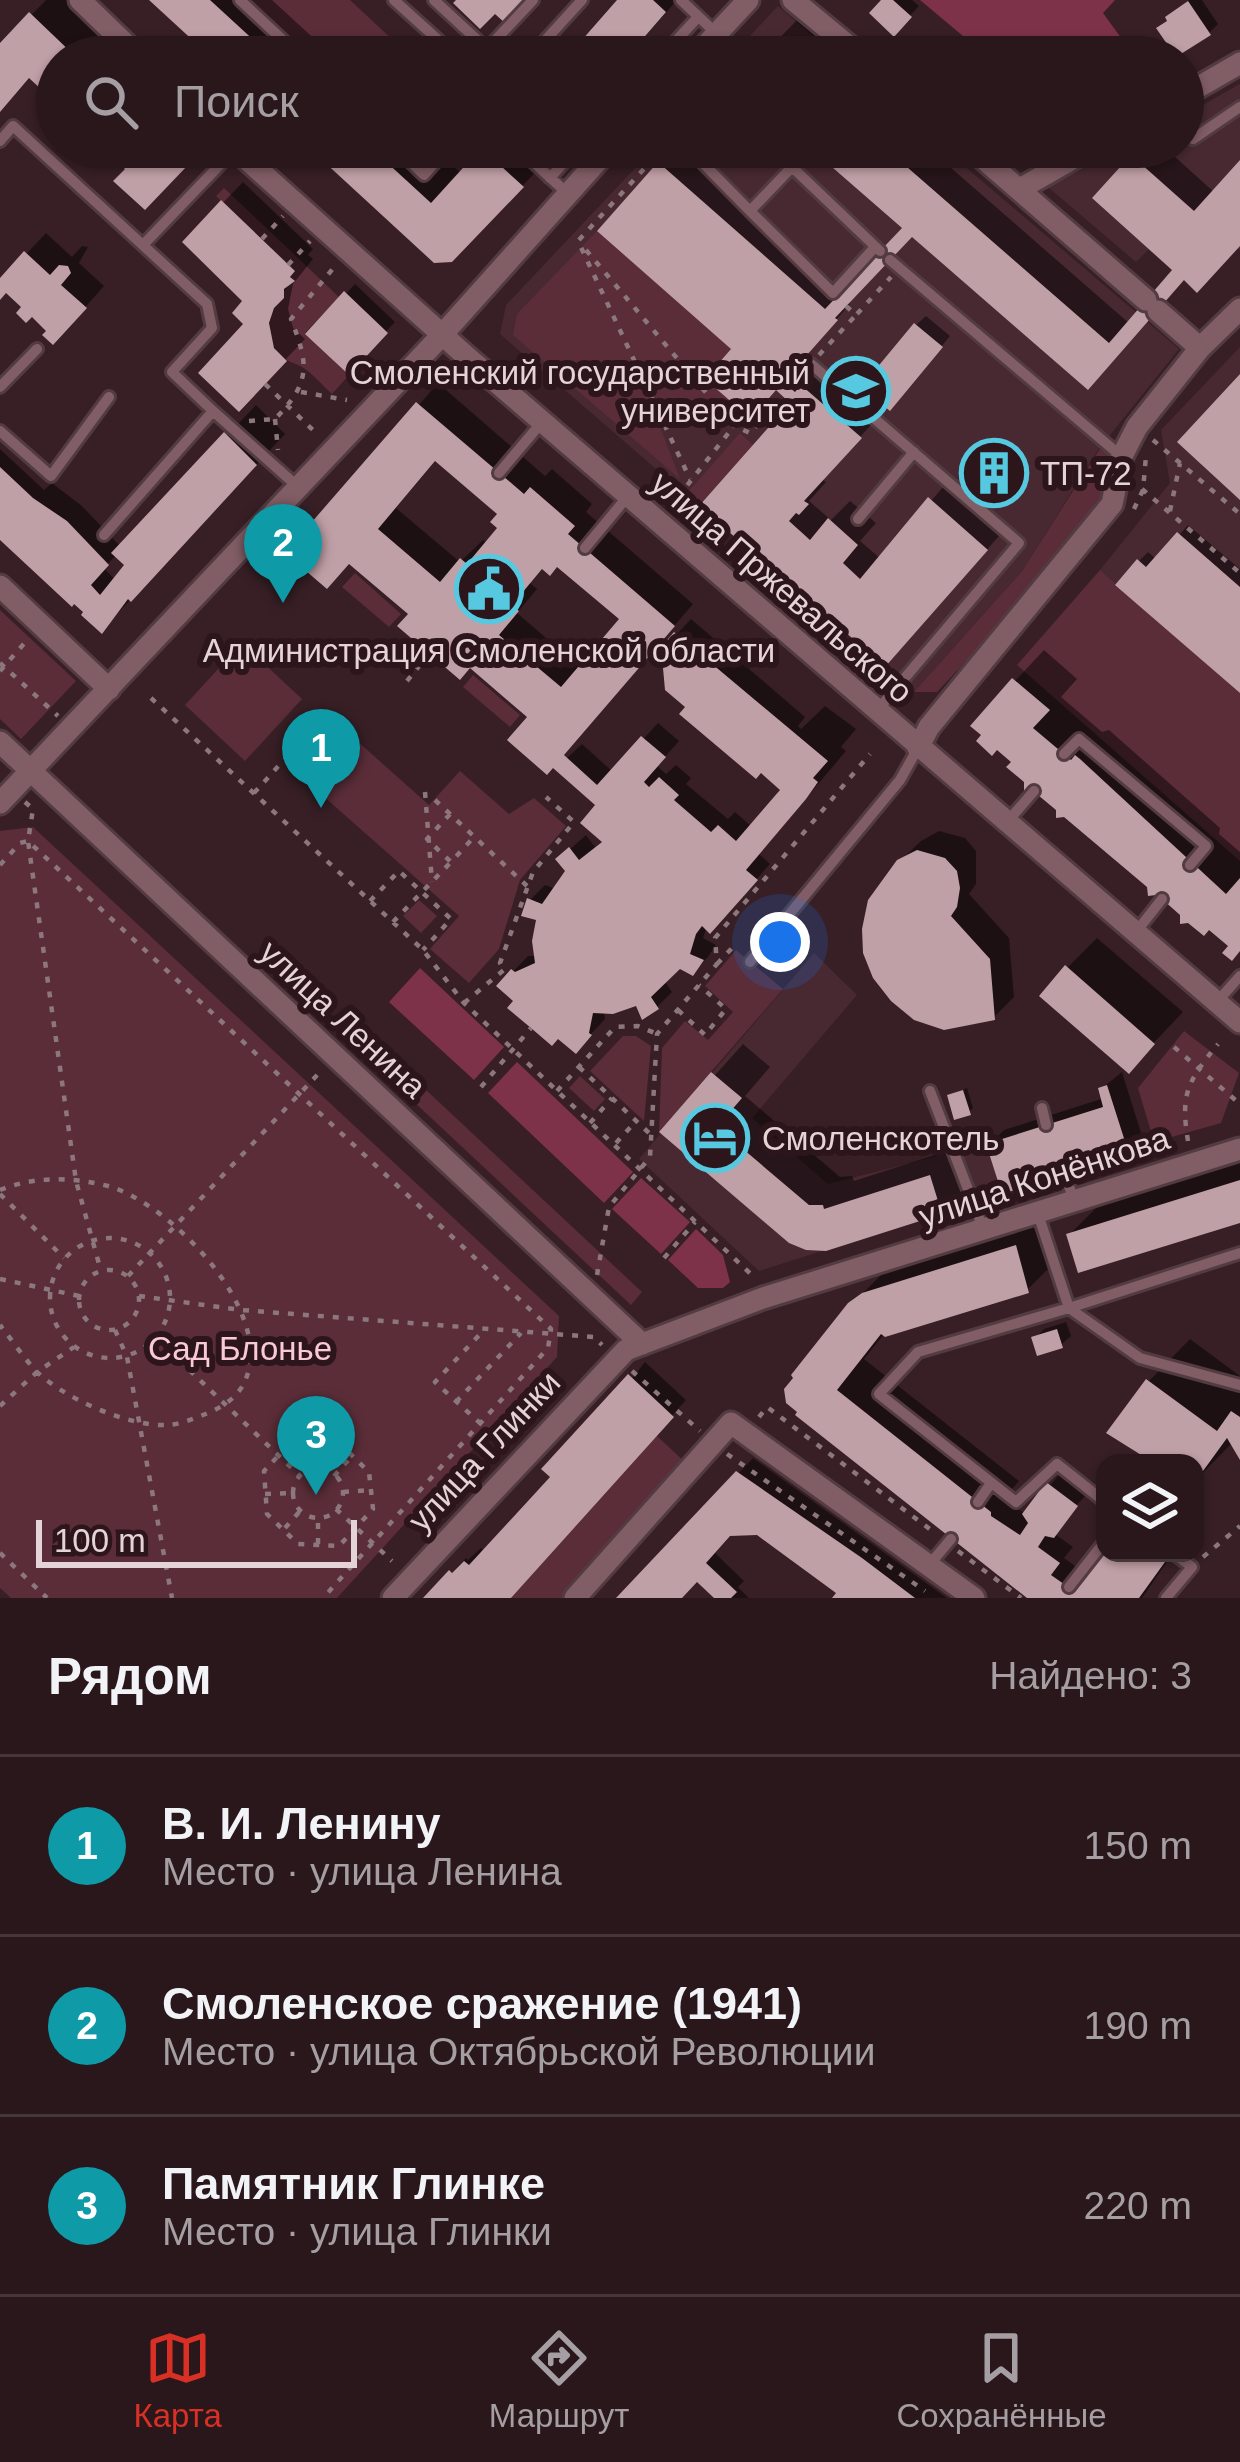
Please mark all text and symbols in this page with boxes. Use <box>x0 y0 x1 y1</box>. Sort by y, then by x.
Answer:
search box <box>36 36 1204 168</box>
icon: search <box>78 69 144 135</box>
text: Поиск <box>174 76 299 127</box>
place label: Смоленский государственный университет <box>350 354 810 429</box>
school or university icon: Смоленский государственный университет <box>821 356 891 426</box>
building icon: ТП-72 <box>959 438 1029 508</box>
place label: ТП-72 <box>1040 455 1132 492</box>
street label: улица Пржевальского <box>644 464 920 710</box>
pin: 2 <box>244 504 322 603</box>
public building icon: Администрация Смоленской области <box>454 554 524 624</box>
place label: Администрация Смоленской области <box>203 632 775 669</box>
pin: 1 <box>282 709 360 808</box>
your location <box>750 912 810 972</box>
street label: улица Ленина <box>252 933 434 1106</box>
hotel icon: Смоленскотель <box>680 1103 750 1173</box>
street label: улица Конёнкова <box>914 1119 1174 1235</box>
place label: Смоленскотель <box>762 1120 999 1157</box>
park label: Сад Блонье <box>148 1330 332 1367</box>
street label: улица Глинки <box>401 1364 567 1538</box>
pin: 3 <box>277 1396 355 1495</box>
map controls <box>1096 1454 1204 1562</box>
button: layers <box>1096 1454 1204 1562</box>
scale bar <box>36 1514 357 1567</box>
text: 100 m <box>54 1522 146 1559</box>
text: Рядом <box>48 1648 212 1705</box>
text: Найдено: 3 <box>989 1654 1192 1697</box>
text: В. И. Ленину <box>162 1798 441 1849</box>
text: 1 <box>76 1824 98 1867</box>
text: 150 m <box>1084 1824 1192 1867</box>
text: Место · улица Ленина <box>162 1850 562 1893</box>
text: Смоленское сражение (1941) <box>162 1978 802 2029</box>
text: 2 <box>76 2004 98 2047</box>
text: 190 m <box>1084 2004 1192 2047</box>
text: Место · улица Октябрьской Революции <box>162 2030 875 2073</box>
text: Памятник Глинке <box>162 2158 545 2209</box>
text: 3 <box>76 2184 98 2227</box>
text: 220 m <box>1084 2184 1192 2227</box>
text: Место · улица Глинки <box>162 2210 552 2253</box>
tab: Карта <box>133 2325 222 2435</box>
tab: Маршрут <box>489 2325 629 2435</box>
tab: Сохранённые <box>896 2325 1107 2435</box>

